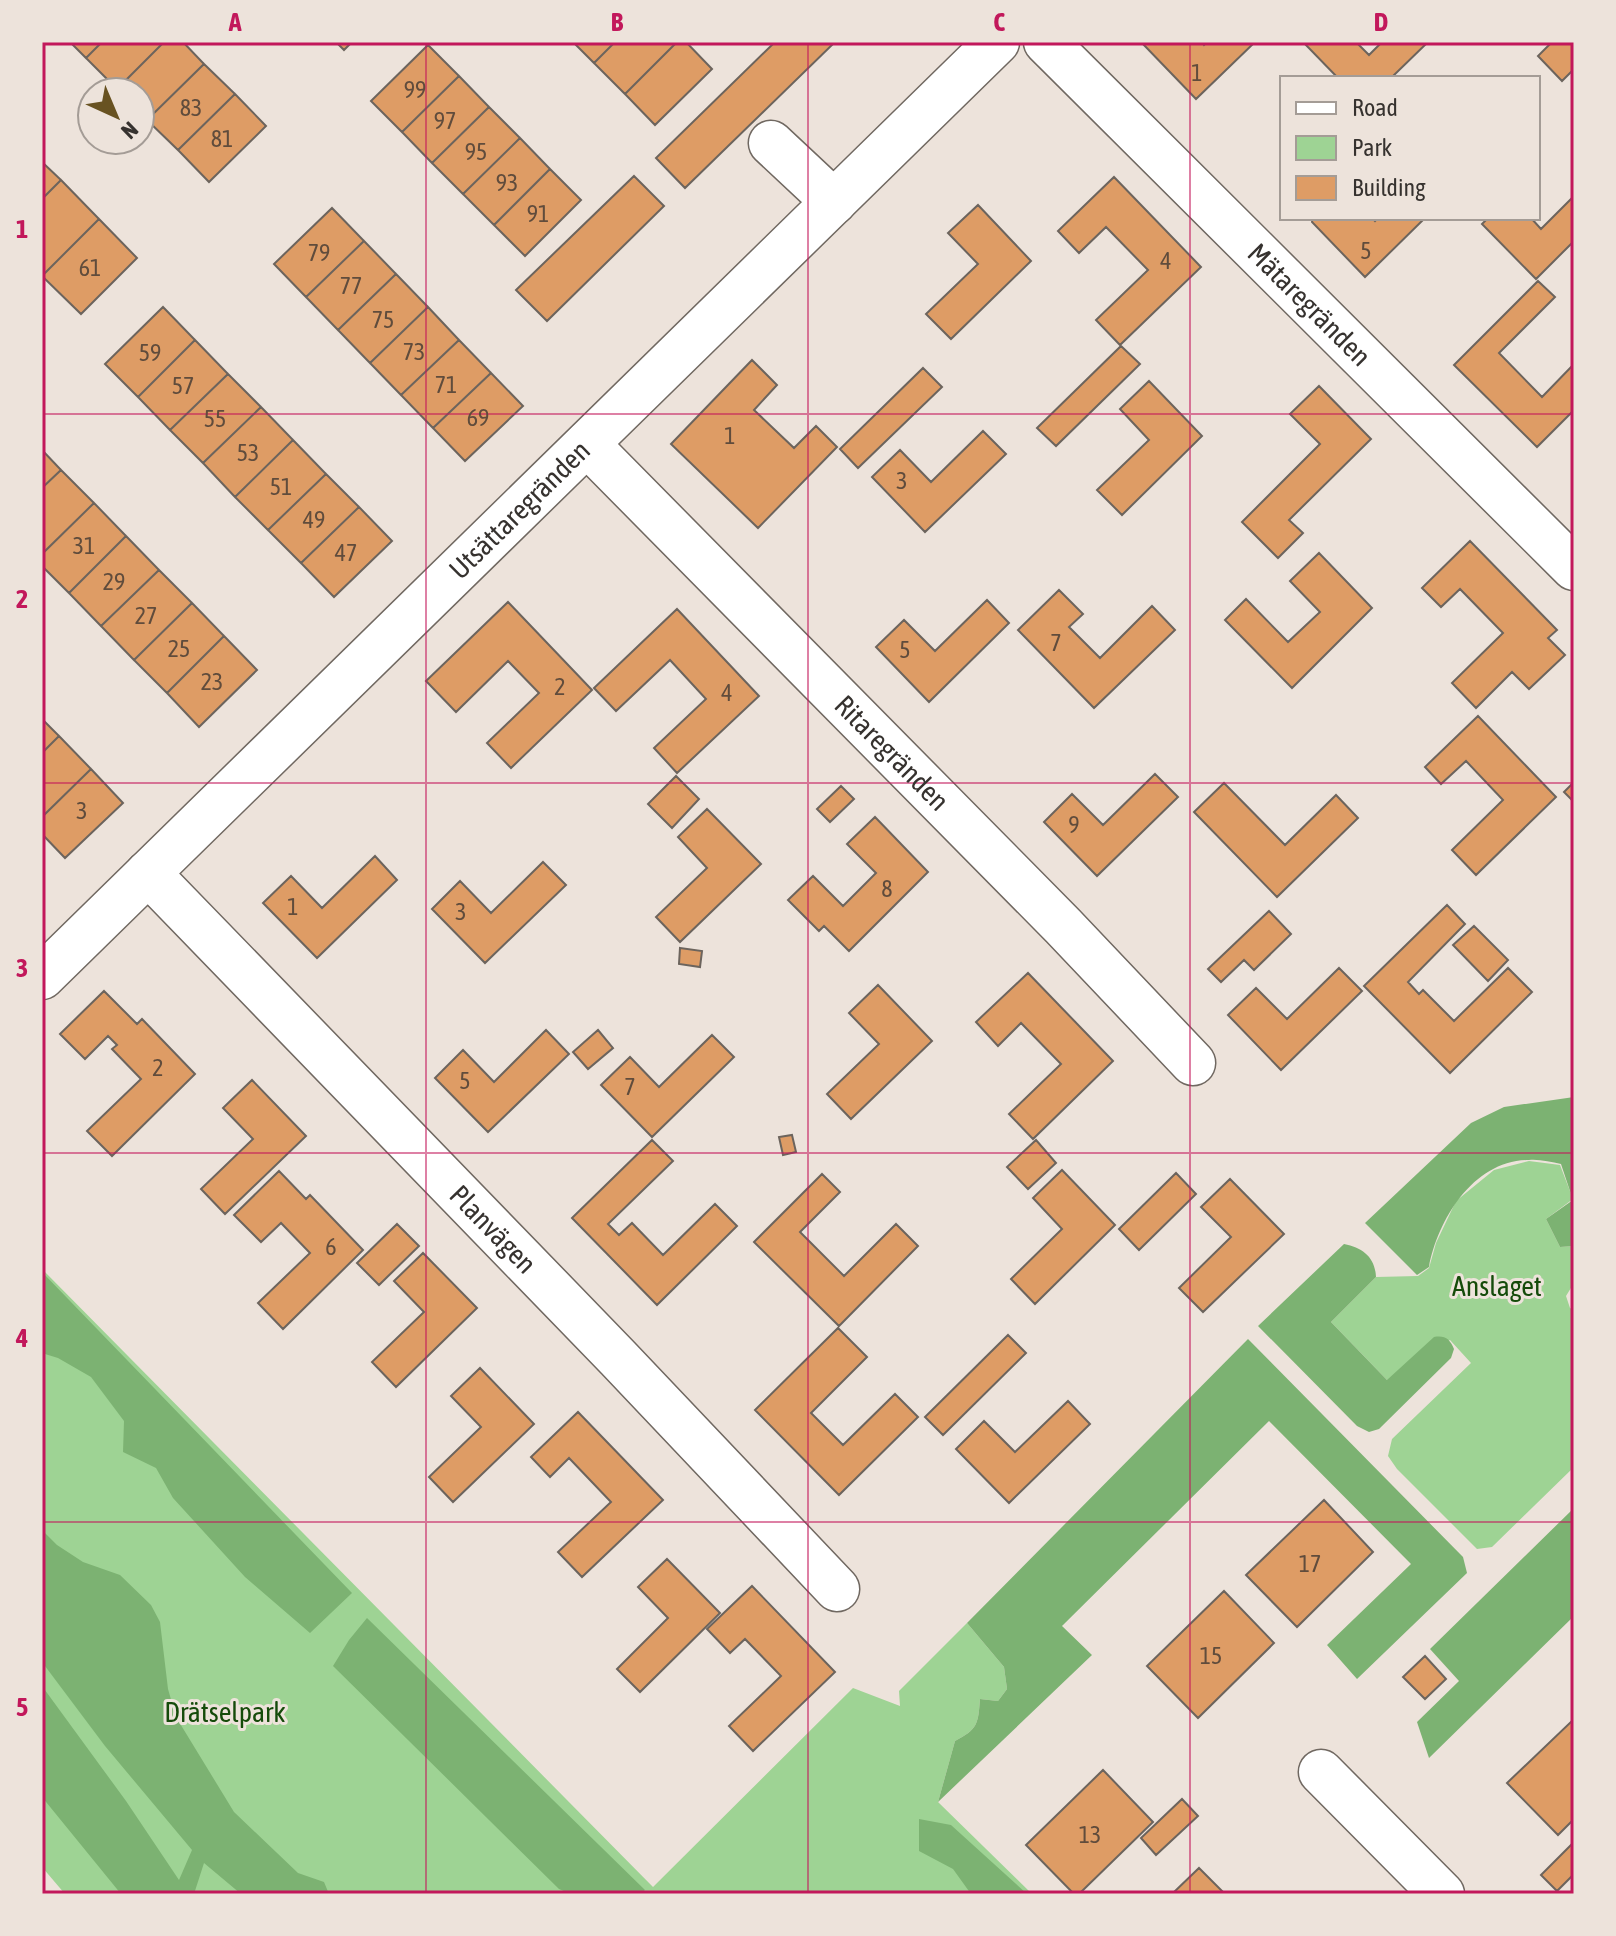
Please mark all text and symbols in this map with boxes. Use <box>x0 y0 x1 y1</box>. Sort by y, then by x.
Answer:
text: A <box>228 7 242 37</box>
text: B <box>611 7 624 37</box>
text: C <box>993 7 1005 37</box>
text: D <box>1374 7 1388 37</box>
house number: 1 <box>1191 59 1203 86</box>
north arrow <box>76 76 156 156</box>
house number: 99 <box>404 76 426 103</box>
legend <box>1280 76 1540 220</box>
house number: 83 <box>180 94 202 121</box>
text: Road <box>1352 94 1398 121</box>
house number: 97 <box>434 107 456 134</box>
text: N <box>116 117 144 144</box>
house number: 81 <box>211 125 233 152</box>
text: Park <box>1352 134 1393 161</box>
house number: 95 <box>465 138 487 165</box>
house number: 93 <box>496 169 518 196</box>
text: Building <box>1352 174 1426 201</box>
house number: 91 <box>527 200 549 227</box>
text: 1 <box>16 214 28 244</box>
street label: Mätaregränden <box>1242 237 1377 372</box>
house number: 5 <box>1360 237 1372 264</box>
house number: 79 <box>308 239 330 266</box>
house number: 4 <box>1160 247 1172 274</box>
house number: 61 <box>79 254 101 281</box>
house number: 77 <box>340 272 362 299</box>
house number: 75 <box>372 306 394 333</box>
house number: 73 <box>403 338 425 365</box>
house number: 59 <box>139 339 161 366</box>
house number: 71 <box>435 371 457 398</box>
house number: 57 <box>172 372 194 399</box>
house number: 69 <box>467 404 489 431</box>
house number: 55 <box>204 405 226 432</box>
house number: 1 <box>724 422 736 449</box>
street label: Utsättaregränden <box>443 434 596 585</box>
house number: 53 <box>237 439 259 466</box>
house number: 3 <box>896 467 908 494</box>
house number: 51 <box>270 473 292 500</box>
house number: 49 <box>303 506 325 533</box>
house number: 31 <box>73 532 95 559</box>
house number: 47 <box>335 539 357 566</box>
house number: 29 <box>103 568 125 595</box>
text: 2 <box>16 584 28 614</box>
house number: 27 <box>135 602 157 629</box>
house number: 7 <box>1050 629 1062 656</box>
house number: 25 <box>168 635 190 662</box>
house number: 5 <box>899 636 911 663</box>
house number: 23 <box>201 668 223 695</box>
house number: 2 <box>554 673 566 700</box>
house number: 4 <box>721 679 733 706</box>
street label: Ritaregränden <box>828 689 956 817</box>
house number: 3 <box>76 797 88 824</box>
house number: 9 <box>1068 811 1080 838</box>
house number: 8 <box>881 875 893 902</box>
house number: 1 <box>287 893 299 920</box>
house number: 3 <box>455 898 467 925</box>
text: 3 <box>16 953 28 983</box>
house number: 2 <box>152 1054 164 1081</box>
house number: 5 <box>459 1067 471 1094</box>
house number: 7 <box>624 1073 636 1100</box>
street label: Planvägen <box>443 1179 543 1280</box>
house number: 6 <box>325 1233 337 1260</box>
park label: Anslaget <box>1452 1270 1542 1302</box>
text: 4 <box>15 1323 28 1353</box>
house number: 17 <box>1299 1550 1321 1577</box>
house number: 15 <box>1200 1642 1222 1669</box>
text: 5 <box>16 1692 28 1722</box>
park label: Drätselpark <box>164 1696 286 1728</box>
house number: 13 <box>1079 1821 1101 1848</box>

